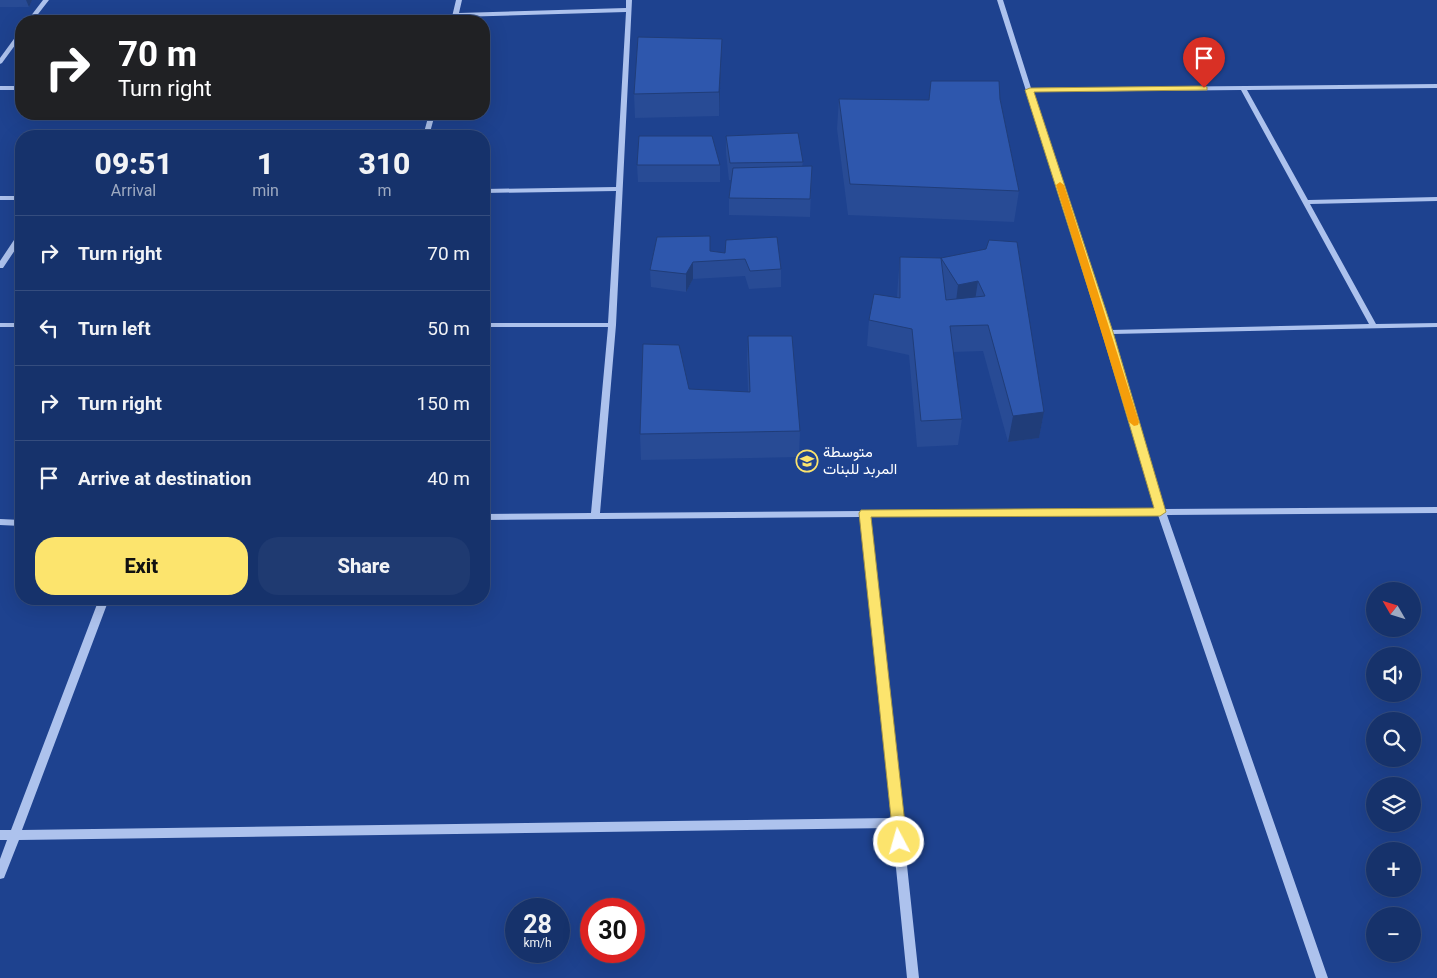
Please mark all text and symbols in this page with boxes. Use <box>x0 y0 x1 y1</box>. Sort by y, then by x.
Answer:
text: 70 m <box>118 34 197 75</box>
icon: right <box>35 35 100 100</box>
pin <box>1183 37 1225 88</box>
icon: arrive <box>1190 44 1218 72</box>
text: Turn right <box>118 76 212 101</box>
text: 09:51 <box>95 146 173 181</box>
text: 1 <box>257 146 274 181</box>
text: 310 <box>358 146 410 181</box>
text: Arrival <box>111 181 156 200</box>
text: min <box>252 181 279 200</box>
text: m <box>377 181 391 200</box>
icon: right <box>35 239 63 267</box>
text: Turn right <box>78 242 162 265</box>
text: 70 m <box>427 242 470 265</box>
icon: left <box>35 314 63 342</box>
text: Turn left <box>78 317 151 340</box>
text: 50 m <box>427 317 470 340</box>
icon: right <box>35 389 63 417</box>
text: Turn right <box>78 392 162 415</box>
text: 150 m <box>417 392 470 415</box>
place label: متوسطة المربد للبنات <box>823 443 897 478</box>
school or university icon: متوسطة المربد للبنات <box>795 449 819 473</box>
icon: arrive <box>35 464 63 492</box>
text: Arrive at destination <box>78 467 251 490</box>
text: 40 m <box>427 467 470 490</box>
button: Exit <box>35 537 248 595</box>
button: Share <box>258 537 470 595</box>
north arrow <box>1366 582 1421 638</box>
map controls <box>1366 582 1421 962</box>
button: sound <box>1366 647 1421 702</box>
button: search <box>1366 712 1421 767</box>
button: layers <box>1366 777 1421 832</box>
position arrow <box>872 815 924 867</box>
button: + <box>1366 842 1421 897</box>
speed limit sign: 30 <box>580 898 645 963</box>
button: − <box>1366 907 1421 962</box>
text: 28 <box>523 910 552 939</box>
text: km/h <box>523 936 552 950</box>

